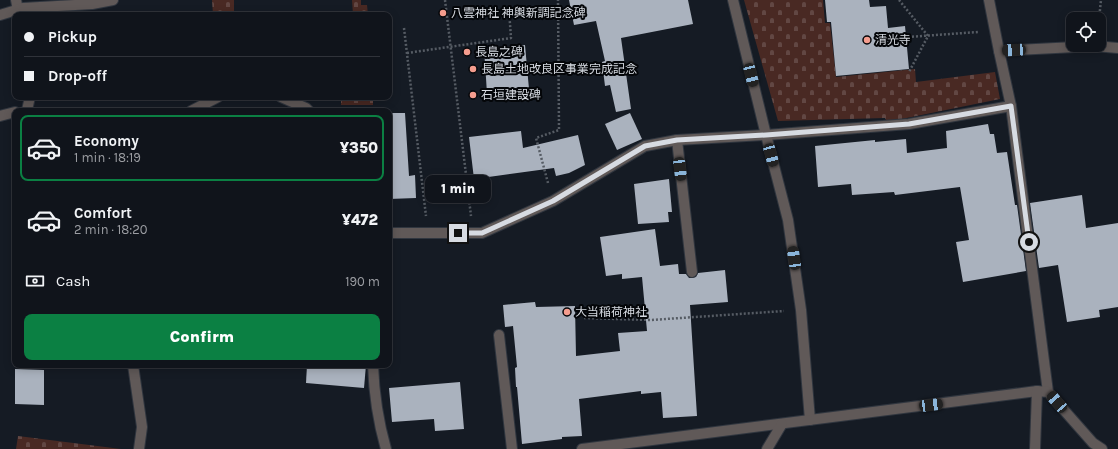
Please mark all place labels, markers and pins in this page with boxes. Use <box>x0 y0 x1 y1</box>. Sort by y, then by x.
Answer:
place label: 八雲神社 神輿新調記念碑 <box>451 6 586 20</box>
marker: 八雲神社 神輿新調記念碑 <box>438 8 448 18</box>
place label: 清光寺 <box>875 33 911 47</box>
marker: 清光寺 <box>862 35 872 45</box>
place label: 長島之碑 <box>475 45 523 59</box>
marker: 長島之碑 <box>462 47 472 57</box>
place label: 長島土地改良区事業完成記念 <box>481 62 637 76</box>
marker: 長島土地改良区事業完成記念 <box>468 64 478 74</box>
place label: 石垣建設碑 <box>481 88 541 102</box>
marker: 石垣建設碑 <box>468 90 478 100</box>
place label: 大当稲荷神社 <box>575 305 647 319</box>
marker: 大当稲荷神社 <box>562 307 572 317</box>

